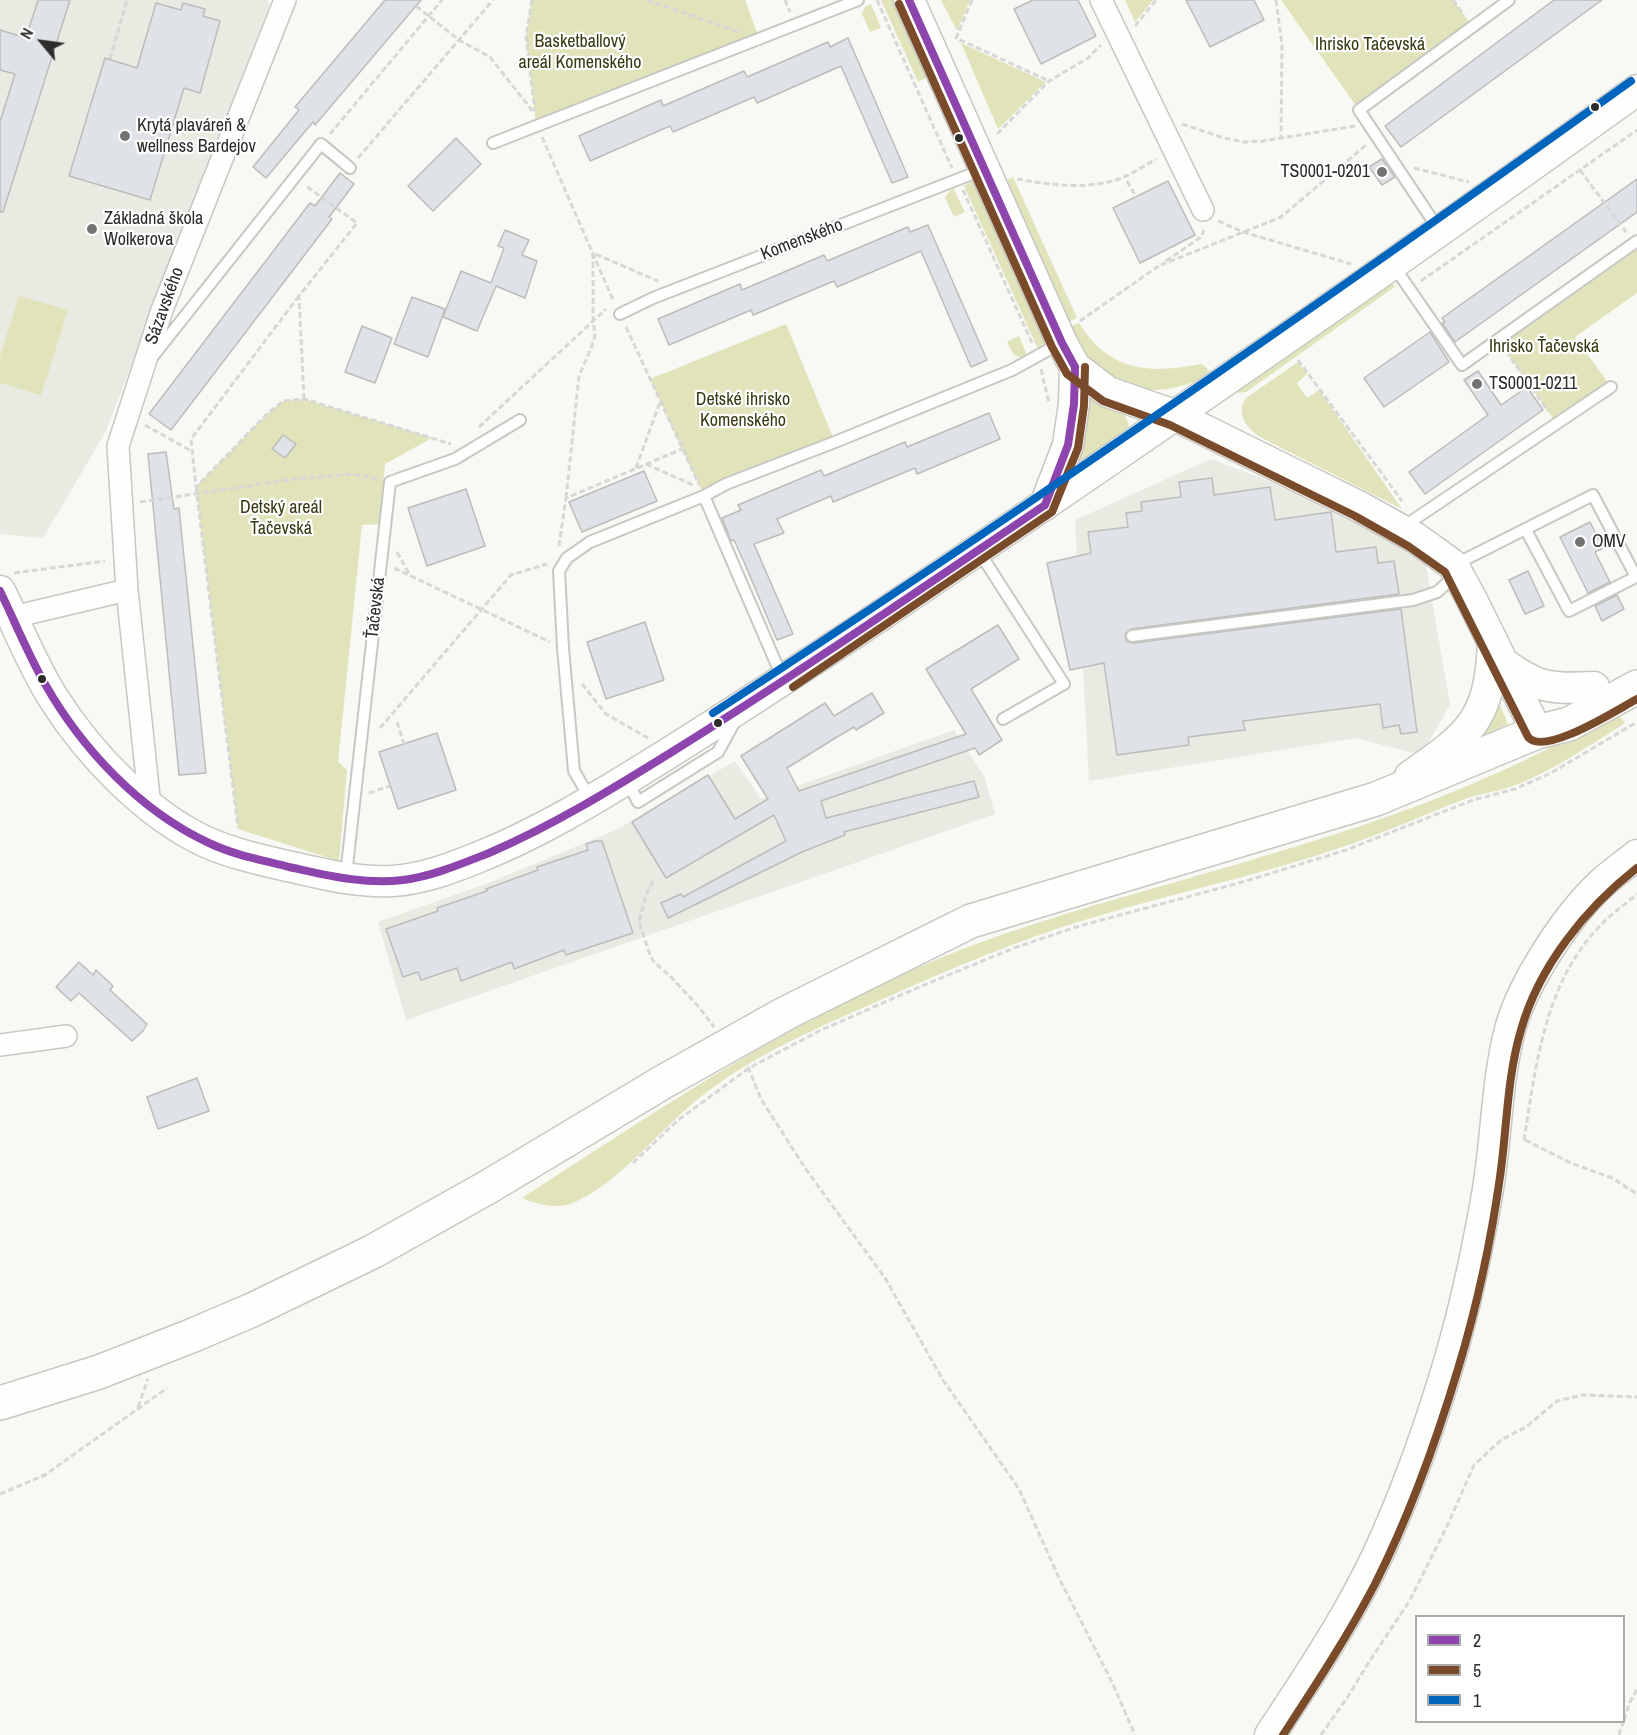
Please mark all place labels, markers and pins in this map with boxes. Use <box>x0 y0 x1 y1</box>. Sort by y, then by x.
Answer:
unlabelled marker <box>1589 101 1601 113</box>
place label: Krytá plaváreň & wellness Bardejov <box>137 115 256 158</box>
marker: Krytá plaváreň & wellness Bardejov <box>118 129 132 143</box>
unlabelled marker <box>953 132 965 144</box>
place label: TS0001-0201 <box>1281 161 1370 183</box>
marker: TS0001-0201 <box>1375 165 1389 179</box>
place label: Základná škola Wolkerova <box>104 208 203 250</box>
marker: Základná škola Wolkerova <box>85 222 99 236</box>
place label: TS0001-0211 <box>1489 373 1577 395</box>
marker: TS0001-0211 <box>1470 377 1484 391</box>
place label: OMV <box>1592 531 1626 553</box>
marker: OMV <box>1573 535 1587 549</box>
unlabelled marker <box>36 673 48 685</box>
unlabelled marker <box>712 717 724 729</box>

